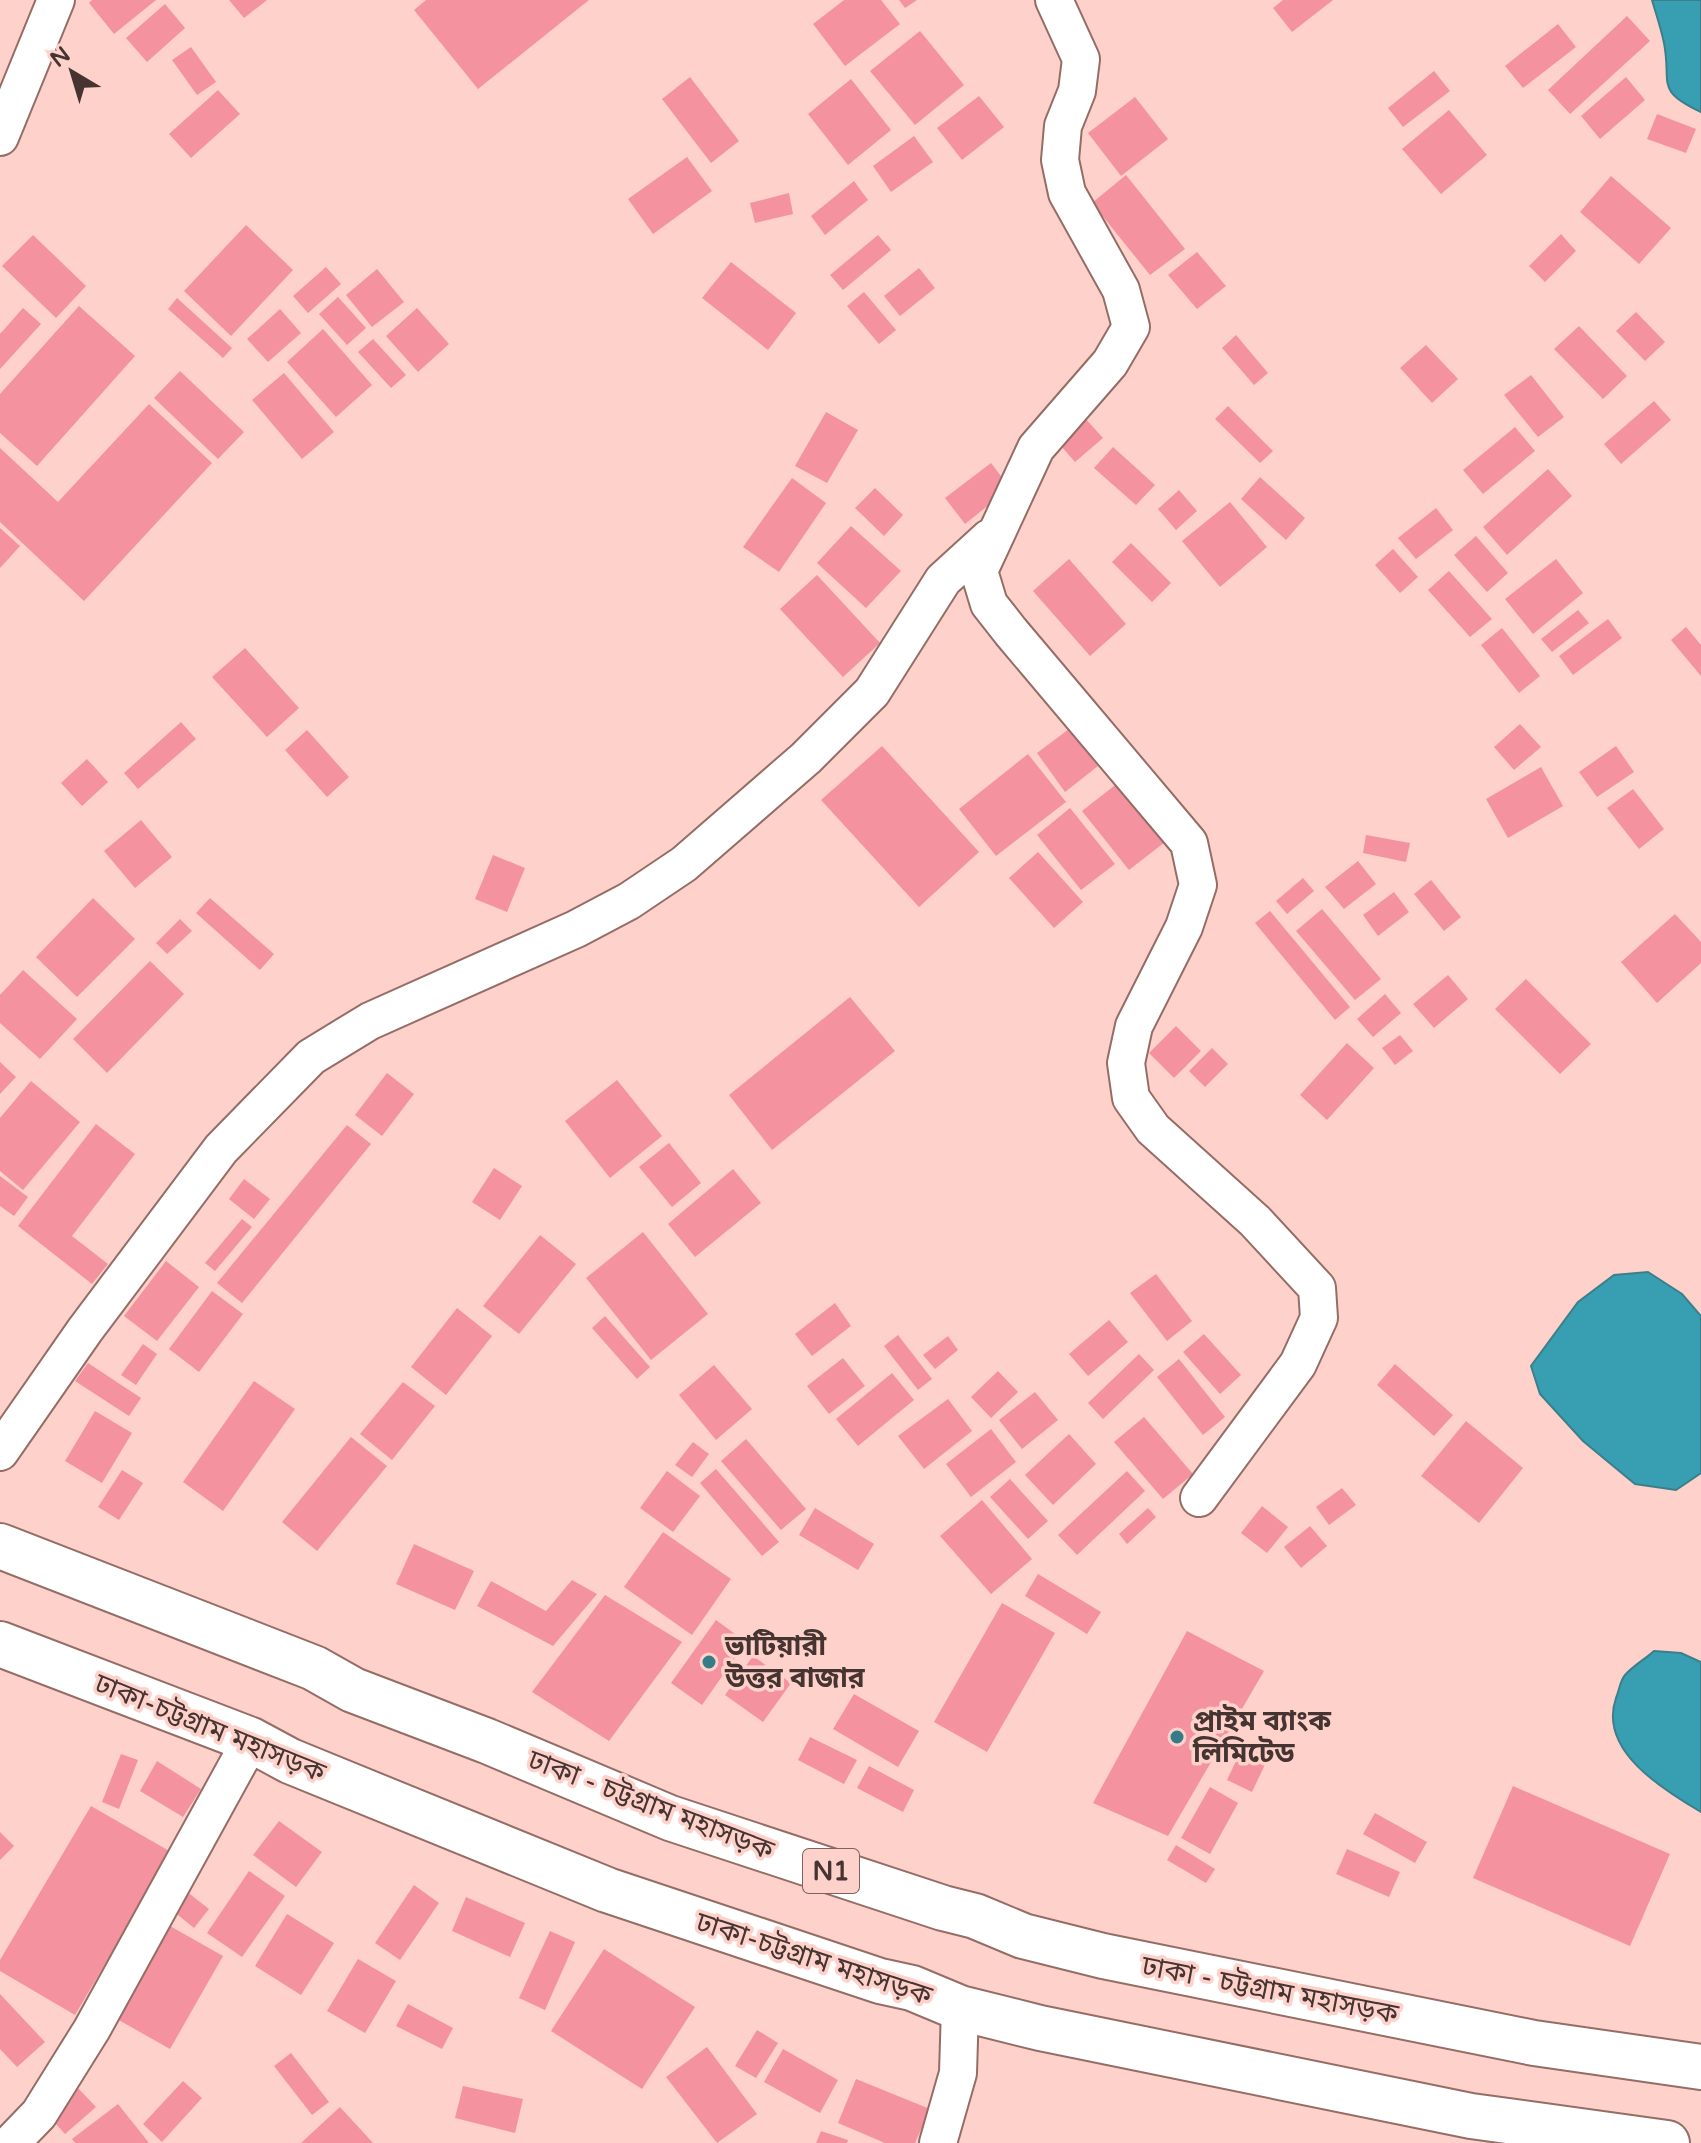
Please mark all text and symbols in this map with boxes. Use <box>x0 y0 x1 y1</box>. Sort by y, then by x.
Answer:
north arrow <box>32 32 112 112</box>
text: N <box>45 41 75 73</box>
place label: ভাটিয়ারী উত্তর বাজার <box>724 1629 866 1695</box>
marker: ভাটিয়ারী উত্তর বাজার <box>700 1653 718 1671</box>
street label: ঢাকা-চট্টগ্রাম মহাসড়ক <box>89 1666 331 1790</box>
place label: প্রাইম ব্যাংক লিমিটেড <box>1192 1704 1332 1770</box>
marker: প্রাইম ব্যাংক লিমিটেড <box>1168 1728 1186 1746</box>
street label: ঢাকা - চট্টগ্রাম মহাসড়ক <box>522 1742 779 1868</box>
road number: N1 <box>803 1849 859 1893</box>
street label: ঢাকা-চট্টগ্রাম মহাসড়ক <box>691 1905 937 2013</box>
street label: ঢাকা - চট্টগ্রাম মহাসড়ক <box>1138 1948 1401 2032</box>

